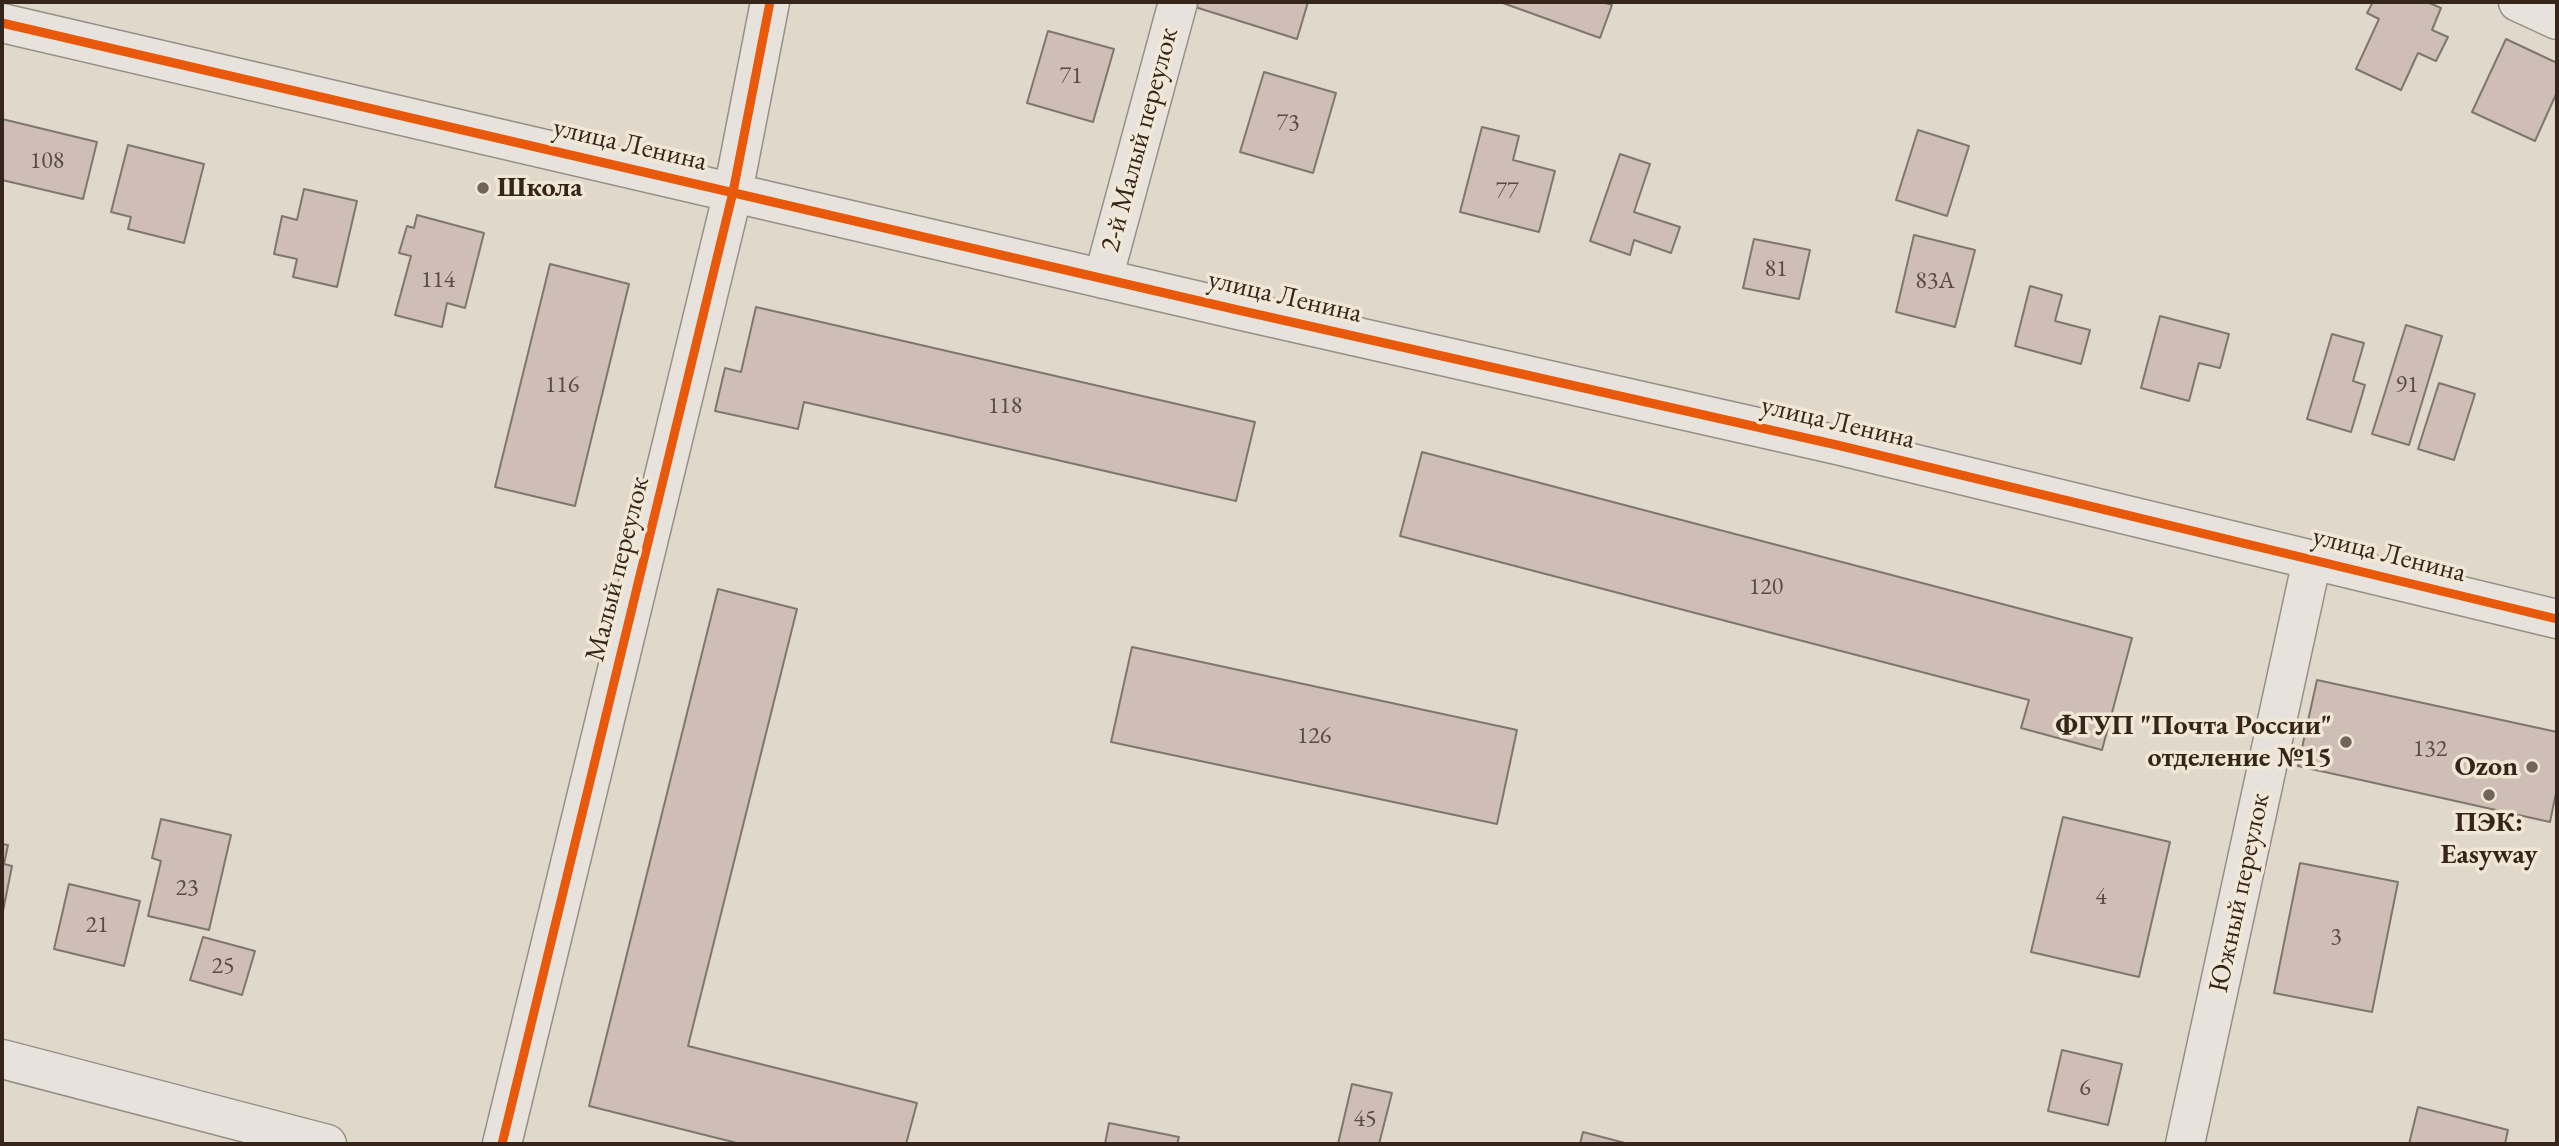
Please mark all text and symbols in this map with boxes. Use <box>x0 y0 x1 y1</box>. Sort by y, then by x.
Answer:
street label: 2-й Малый переулок <box>1094 24 1186 256</box>
house number: 71 <box>1059 62 1083 90</box>
house number: 73 <box>1276 109 1300 137</box>
street label: улица Ленина <box>550 111 710 179</box>
house number: 108 <box>30 147 64 175</box>
place label: Школа <box>497 171 582 205</box>
house number: 77 <box>1495 177 1519 205</box>
marker: Школа <box>475 180 491 196</box>
house number: 81 <box>1764 255 1788 283</box>
street label: улица Ленина <box>1205 263 1365 331</box>
house number: 114 <box>421 266 455 294</box>
house number: 83А <box>1915 267 1955 295</box>
house number: 116 <box>545 371 579 399</box>
house number: 91 <box>2395 371 2419 399</box>
street label: улица Ленина <box>1758 389 1918 457</box>
house number: 118 <box>988 392 1022 420</box>
street label: Малый переулок <box>579 473 657 665</box>
street label: улица Ленина <box>2309 520 2469 590</box>
house number: 120 <box>1749 573 1783 601</box>
place label: ФГУП "Почта России" отделение №15 <box>2056 709 2332 775</box>
house number: 126 <box>1297 722 1331 750</box>
marker: ФГУП "Почта России" отделение №15 <box>2338 734 2354 750</box>
house number: 132 <box>2413 735 2447 763</box>
place label: Ozon <box>2455 750 2518 784</box>
marker: Ozon <box>2524 759 2540 775</box>
marker: ПЭК: Easyway <box>2481 787 2497 803</box>
street label: Южный переулок <box>2202 790 2278 996</box>
place label: ПЭК: Easyway <box>2440 806 2538 872</box>
house number: 23 <box>175 874 199 902</box>
house number: 4 <box>2095 883 2107 911</box>
house number: 21 <box>85 911 109 939</box>
house number: 3 <box>2330 923 2342 951</box>
house number: 25 <box>211 952 235 980</box>
house number: 6 <box>2079 1074 2091 1102</box>
house number: 45 <box>1353 1105 1377 1133</box>

